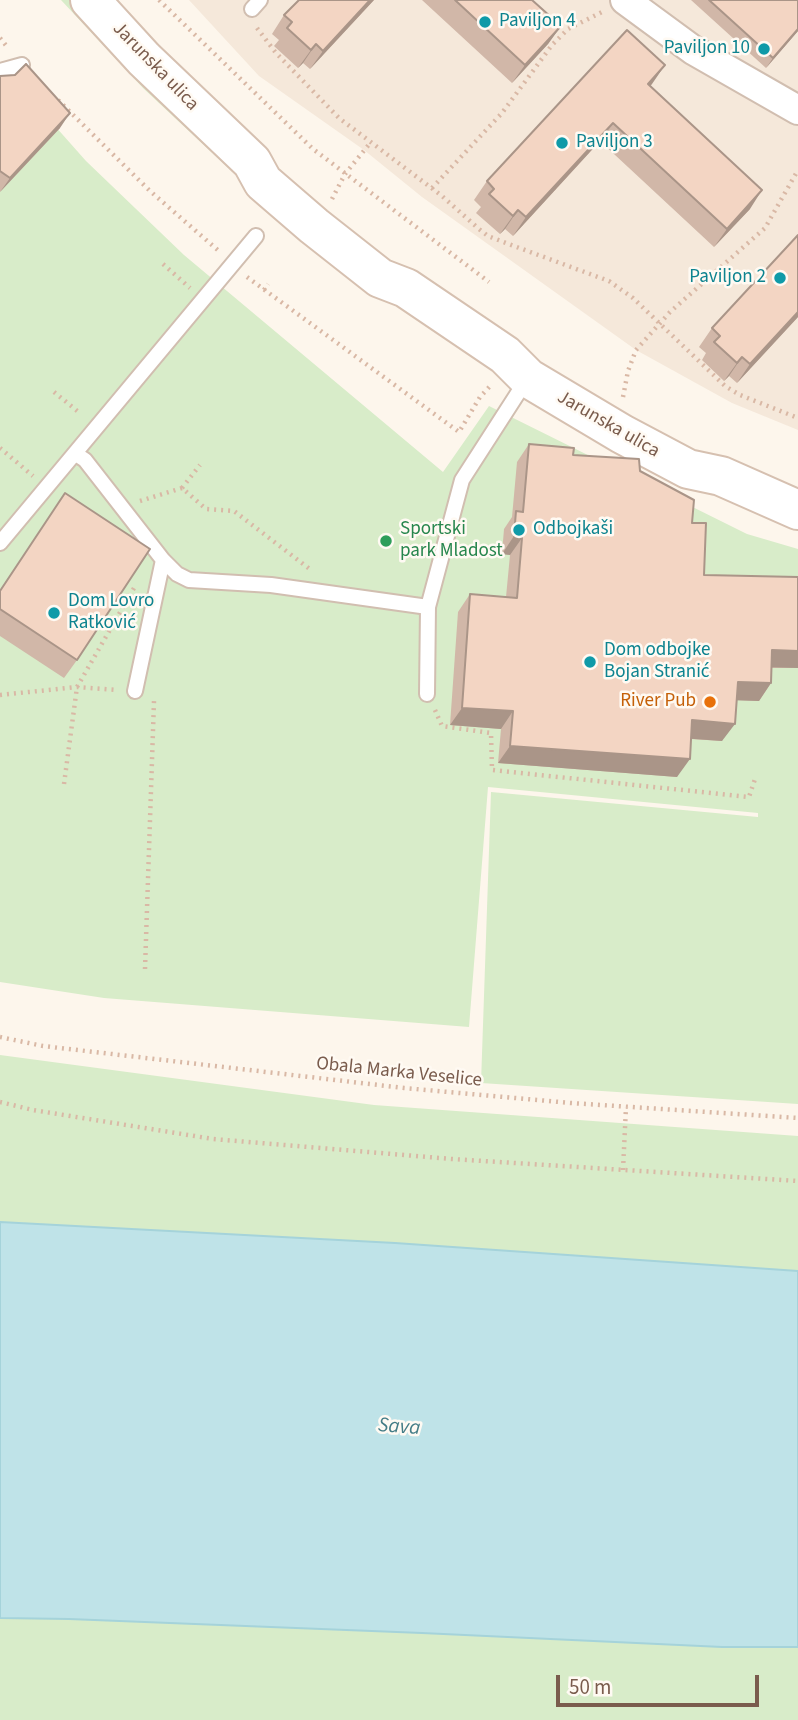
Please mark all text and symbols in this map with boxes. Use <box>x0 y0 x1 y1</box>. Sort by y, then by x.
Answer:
place label: Paviljon 4 <box>499 11 576 33</box>
marker: Paviljon 4 <box>477 14 493 30</box>
street label: Jarunska ulica <box>107 18 203 116</box>
place label: Paviljon 10 <box>664 38 750 60</box>
marker: Paviljon 10 <box>756 41 772 57</box>
place label: Paviljon 3 <box>576 132 653 154</box>
marker: Paviljon 3 <box>554 135 570 151</box>
place label: Paviljon 2 <box>689 267 766 289</box>
marker: Paviljon 2 <box>772 270 788 286</box>
street label: Jarunska ulica <box>553 387 663 463</box>
place label: Sportski park Mladost <box>400 519 503 563</box>
place label: Odbojkaši <box>533 519 613 541</box>
marker: Odbojkaši <box>511 522 527 538</box>
marker: Sportski park Mladost <box>378 533 394 549</box>
place label: Dom Lovro Ratković <box>68 591 154 635</box>
marker: Dom Lovro Ratković <box>46 605 62 621</box>
place label: Dom odbojke Bojan Stranić <box>604 640 710 684</box>
marker: Dom odbojke Bojan Stranić <box>582 654 598 670</box>
place label: River Pub <box>620 691 696 713</box>
marker: River Pub <box>702 694 718 710</box>
street label: Obala Marka Veselice <box>315 1053 483 1093</box>
water label: Sava <box>377 1414 421 1442</box>
scale bar <box>560 1660 763 1704</box>
text: 50 m <box>569 1672 611 1702</box>

